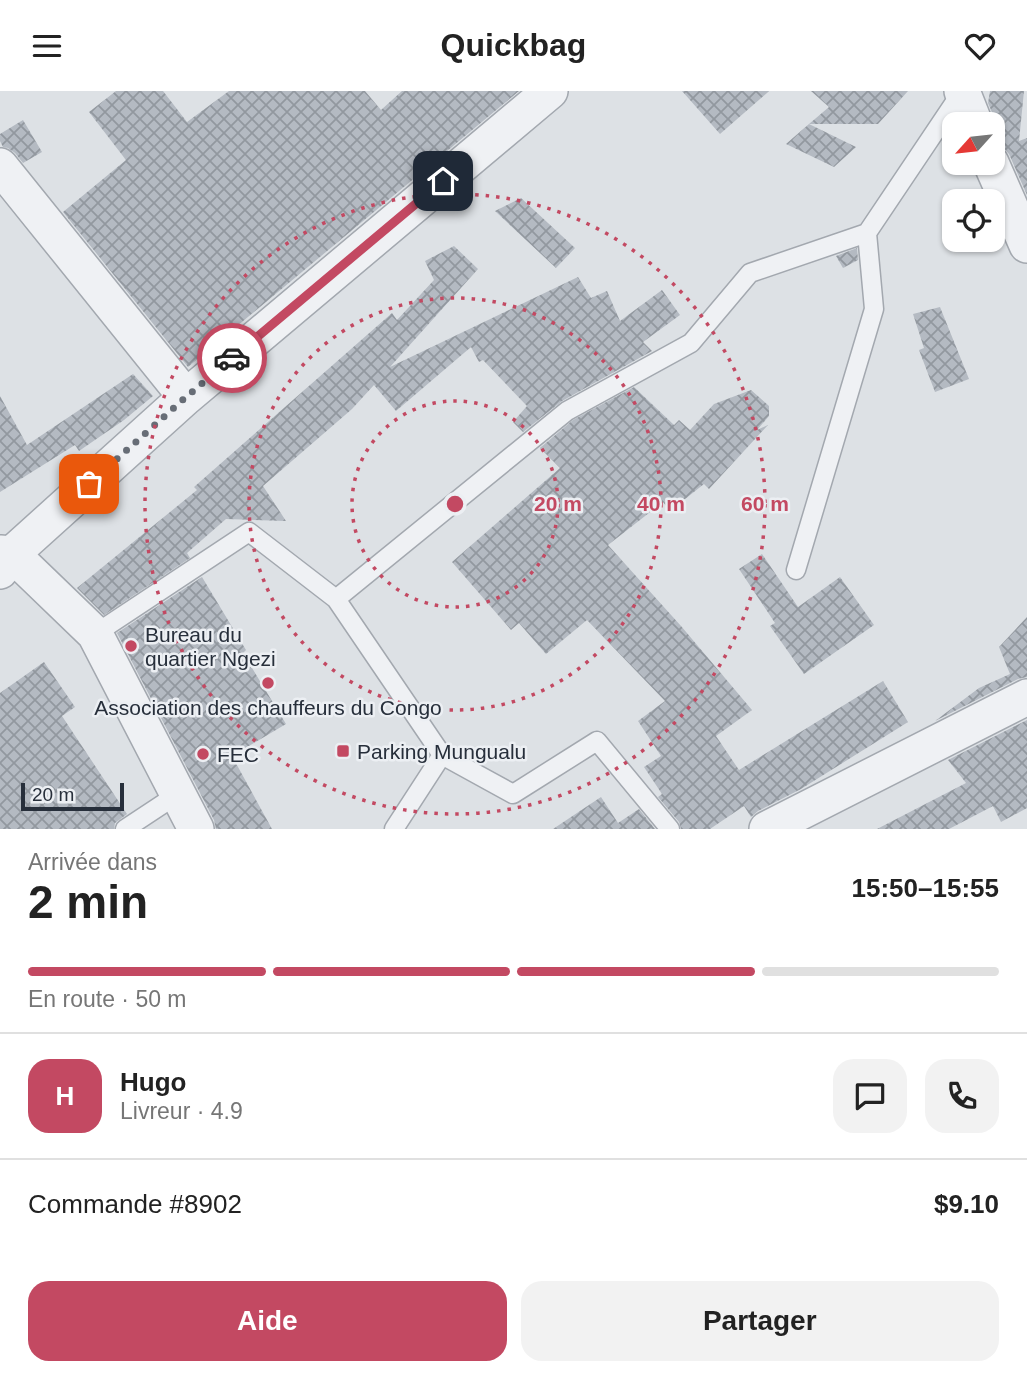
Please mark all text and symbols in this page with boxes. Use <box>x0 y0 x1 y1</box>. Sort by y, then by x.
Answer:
icon: menu <box>28 27 66 65</box>
text: Quickbag <box>441 27 586 63</box>
icon: heart <box>961 27 999 65</box>
north arrow <box>942 112 1004 175</box>
map controls <box>942 112 1005 252</box>
pin <box>413 151 473 211</box>
icon: home <box>424 162 462 200</box>
button: locate <box>942 189 1005 252</box>
courier <box>197 323 267 393</box>
icon: car <box>213 339 251 377</box>
pin <box>59 454 119 514</box>
icon: bag <box>70 465 108 503</box>
centre of rings <box>443 492 467 516</box>
text: 20 m <box>534 492 582 515</box>
text: 40 m <box>637 492 685 515</box>
text: 60 m <box>741 492 789 515</box>
place label: Bureau du quartier Ngezi <box>145 623 276 670</box>
marker: Bureau du quartier Ngezi <box>123 638 139 654</box>
marker: Association des chauffeurs du Congo <box>260 675 276 691</box>
place label: Association des chauffeurs du Congo <box>94 696 442 719</box>
place label: Parking Mungualu <box>357 740 526 763</box>
place label: FEC <box>217 743 259 766</box>
marker: Parking Mungualu <box>335 743 351 759</box>
marker: FEC <box>195 746 211 762</box>
scale bar <box>21 780 124 812</box>
text: 20 m <box>32 784 74 805</box>
text: Arrivée dans <box>28 849 157 875</box>
text: 15:50–15:55 <box>852 873 999 903</box>
text: 2 min <box>28 876 148 928</box>
text: En route · 50 m <box>28 986 187 1012</box>
button: chat <box>833 1059 907 1133</box>
button: phone <box>925 1059 999 1133</box>
text: Hugo <box>120 1067 186 1097</box>
text: H <box>56 1081 74 1111</box>
text: Livreur · 4.9 <box>120 1098 243 1124</box>
text: Commande #8902 <box>28 1189 242 1219</box>
text: $9.10 <box>934 1189 999 1219</box>
button: Aide <box>28 1281 507 1361</box>
button: Partager <box>521 1281 999 1361</box>

